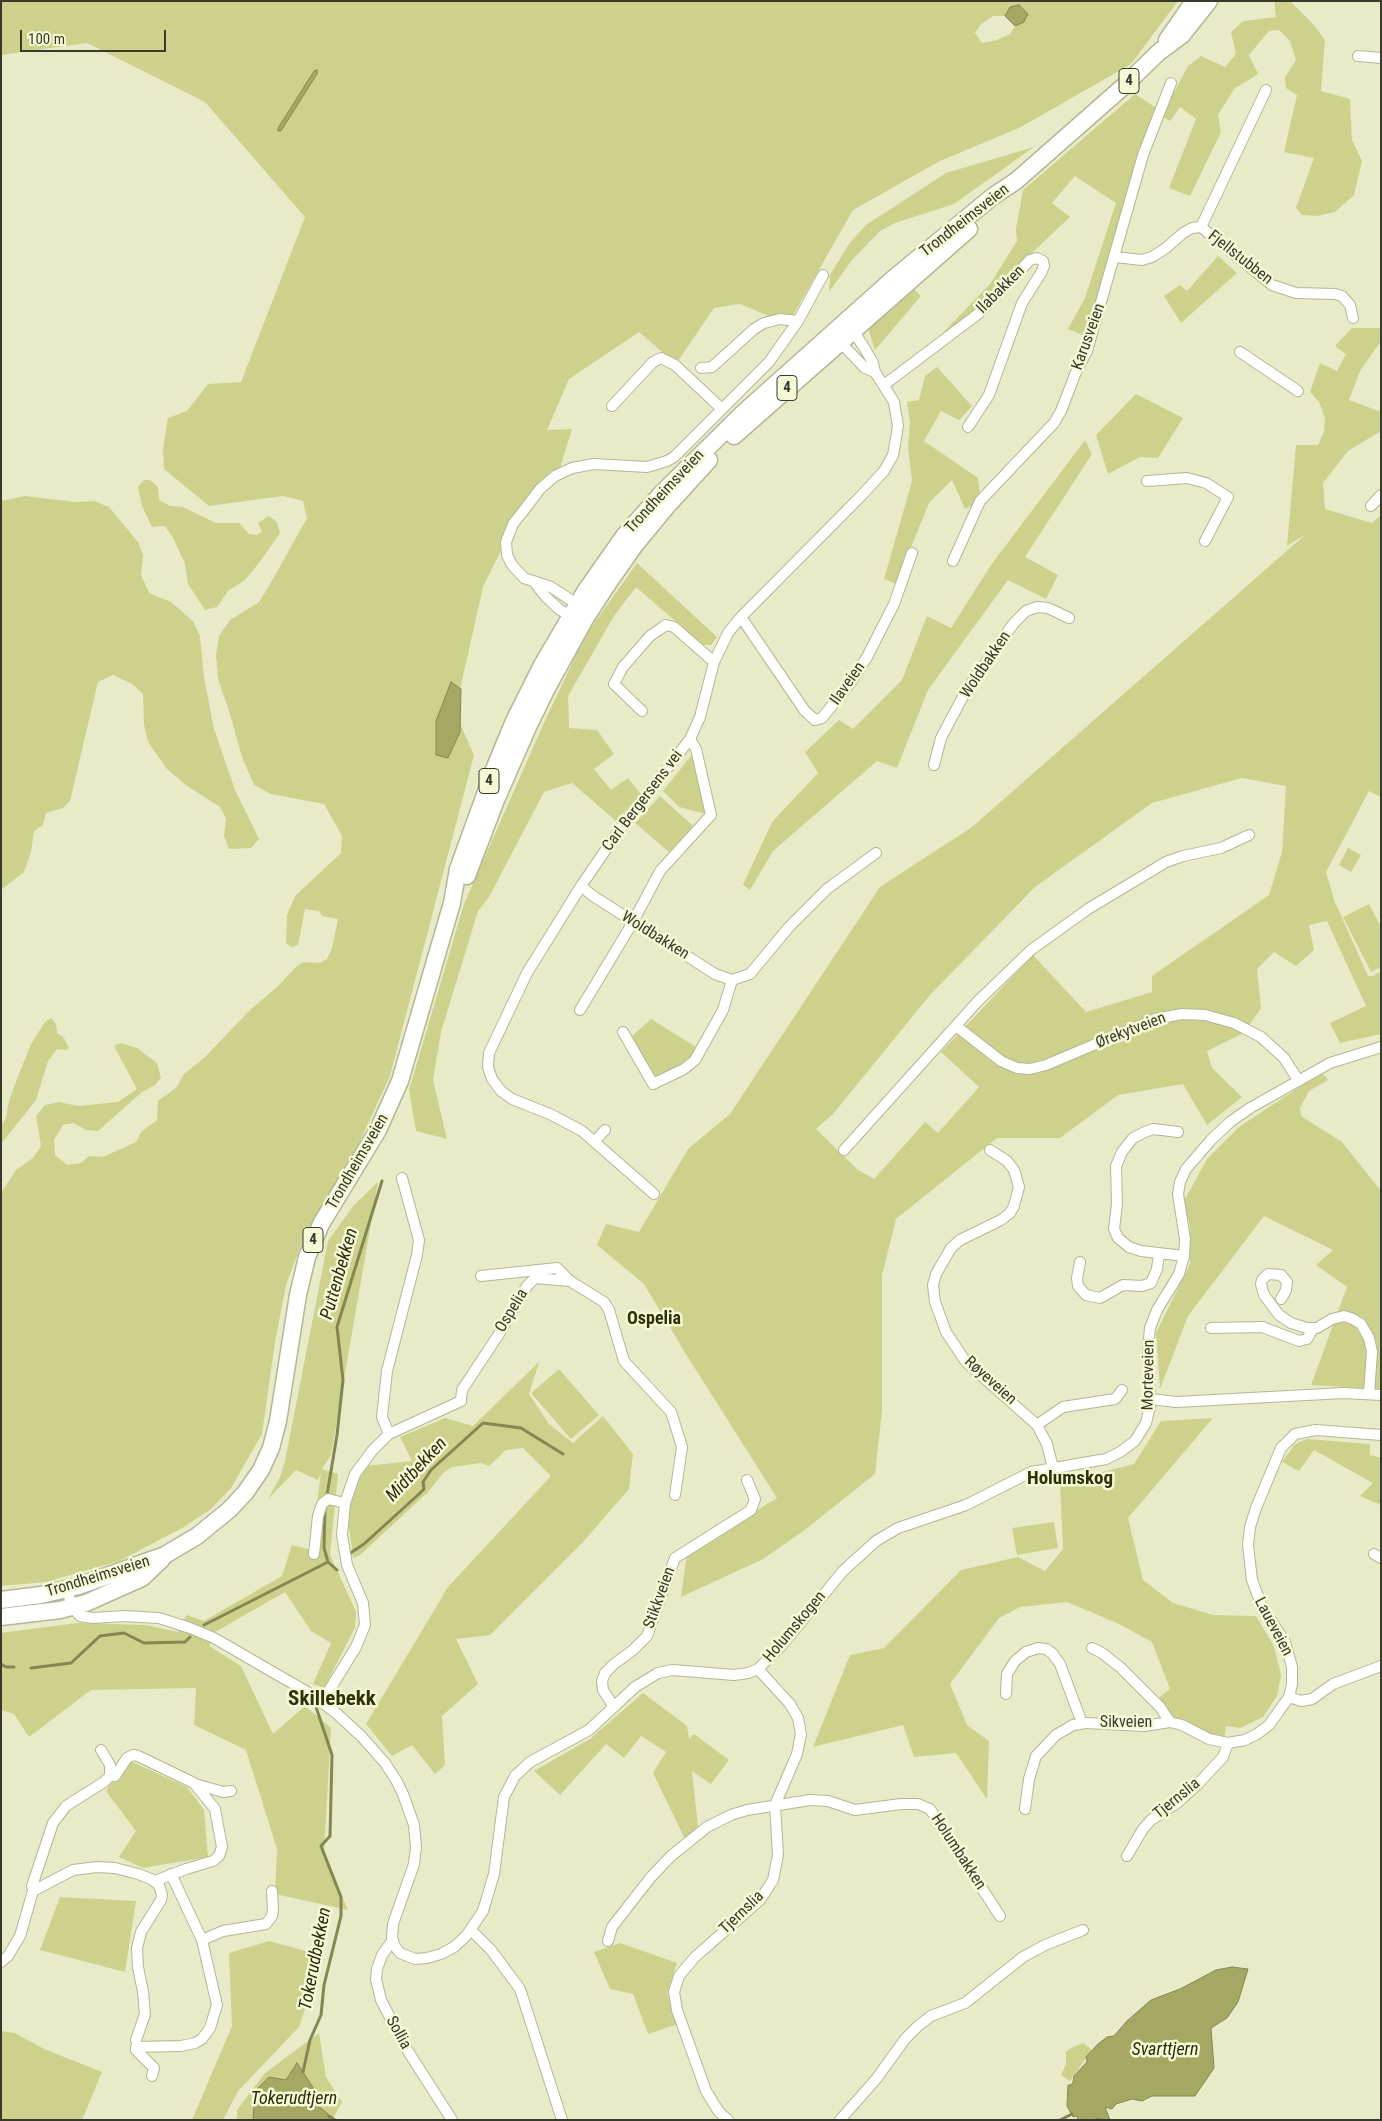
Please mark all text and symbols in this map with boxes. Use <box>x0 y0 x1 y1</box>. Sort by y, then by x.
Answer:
scale bar <box>22 20 169 52</box>
text: 100 m <box>28 30 65 48</box>
road number: 4 <box>1119 68 1139 94</box>
street label: Trondheimsveien <box>917 180 1013 262</box>
street label: Fjellstubben <box>1204 227 1276 289</box>
street label: Ilabakken <box>973 262 1029 318</box>
street label: Karusveien <box>1068 301 1110 373</box>
road number: 4 <box>777 376 797 400</box>
street label: Trondheimsveien <box>621 446 709 538</box>
street label: Woldbakken <box>957 628 1015 702</box>
street label: Ilaveien <box>826 659 870 709</box>
street label: Carl Bergersens vei <box>599 747 687 855</box>
road number: 4 <box>479 768 499 794</box>
street label: Woldbakken <box>617 908 693 964</box>
street label: Ørekytveien <box>1093 1009 1169 1053</box>
street label: Trondheimsveien <box>323 1111 393 1213</box>
water label: Puttenbekken <box>317 1226 363 1322</box>
road number: 4 <box>303 1228 323 1252</box>
street label: Ospelia <box>492 1286 532 1336</box>
district label: Ospelia <box>627 1308 681 1330</box>
street label: Morteveien <box>1139 1339 1159 1411</box>
street label: Røyeveien <box>960 1353 1020 1409</box>
water label: Midtbekken <box>382 1433 452 1507</box>
district label: Holumskog <box>1027 1468 1113 1490</box>
street label: Trondheimsveien <box>44 1552 152 1602</box>
street label: Stikkveien <box>640 1565 680 1631</box>
street label: Holumskogen <box>760 1587 830 1667</box>
street label: Laueveien <box>1250 1594 1296 1660</box>
district label: Skillebekk <box>288 1687 376 1713</box>
street label: Sikveien <box>1100 1713 1152 1733</box>
street label: Tjernslia <box>1150 1774 1204 1824</box>
street label: Holumbakken <box>926 1811 990 1893</box>
street label: Tjernslia <box>716 1887 768 1939</box>
water label: Tokerudbekken <box>295 1906 337 2012</box>
street label: Sollia <box>381 2013 415 2053</box>
water label: Svarttjern <box>1132 2039 1198 2061</box>
water label: Tokerudtjern <box>251 2088 337 2110</box>

